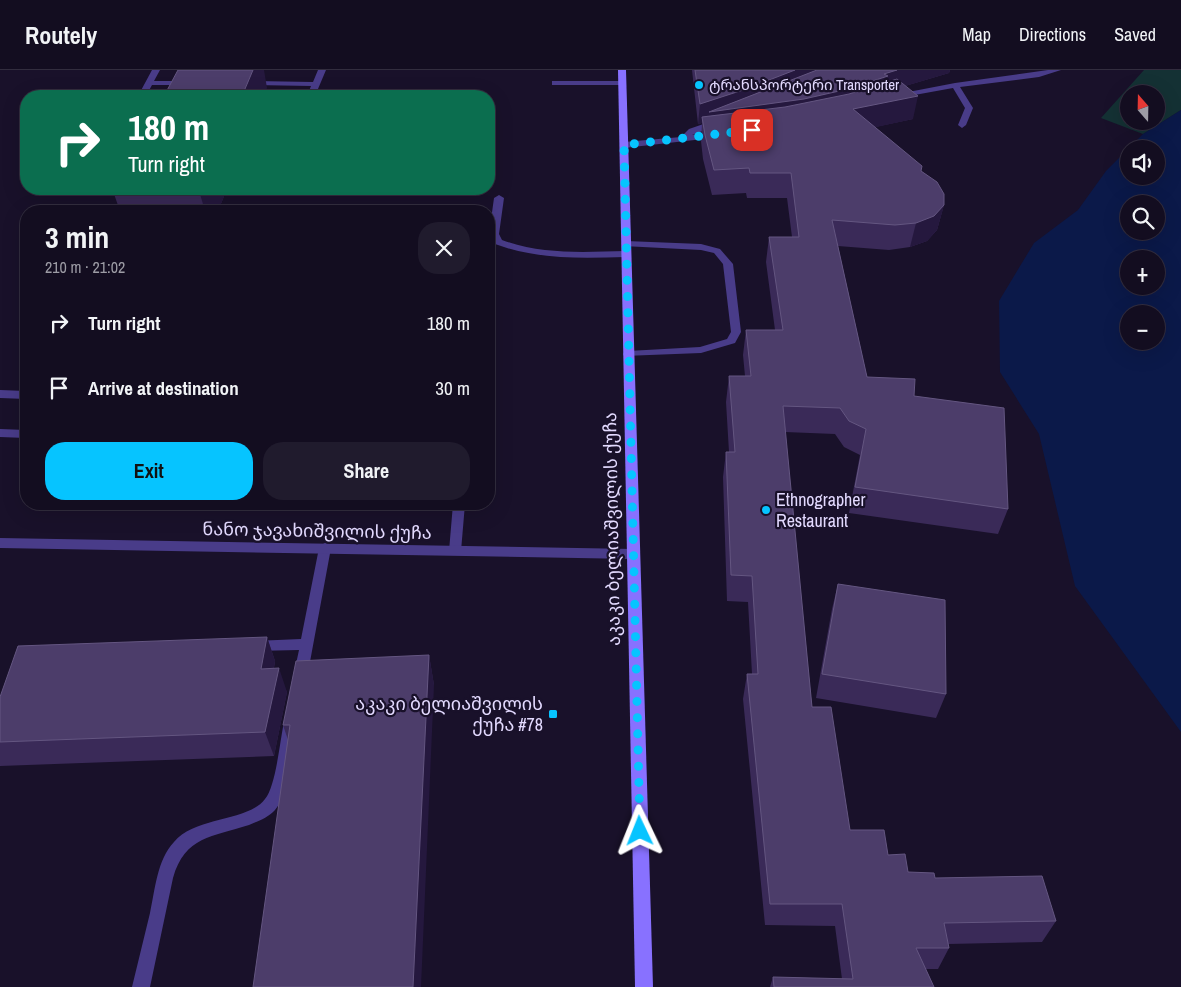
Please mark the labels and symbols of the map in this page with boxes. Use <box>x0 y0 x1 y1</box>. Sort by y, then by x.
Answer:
place label: ტრანსპორტერი Transporter <box>709 74 899 95</box>
marker: ტრანსპორტერი Transporter <box>693 79 705 91</box>
north arrow <box>1120 85 1165 130</box>
pin <box>731 109 773 151</box>
street label: აკაკი ბელიაშვილის ქუჩა <box>597 412 626 646</box>
place label: Ethnographer Restaurant <box>776 487 866 533</box>
marker: Ethnographer Restaurant <box>760 504 772 516</box>
street label: ნანო ჯავახიშვილის ქუჩა <box>202 516 432 545</box>
place label: აკაკი ბელიაშვილის ქუჩა #78 <box>355 691 543 737</box>
marker: აკაკი ბელიაშვილის ქუჩა #78 <box>547 708 559 720</box>
position arrow <box>613 804 665 856</box>

